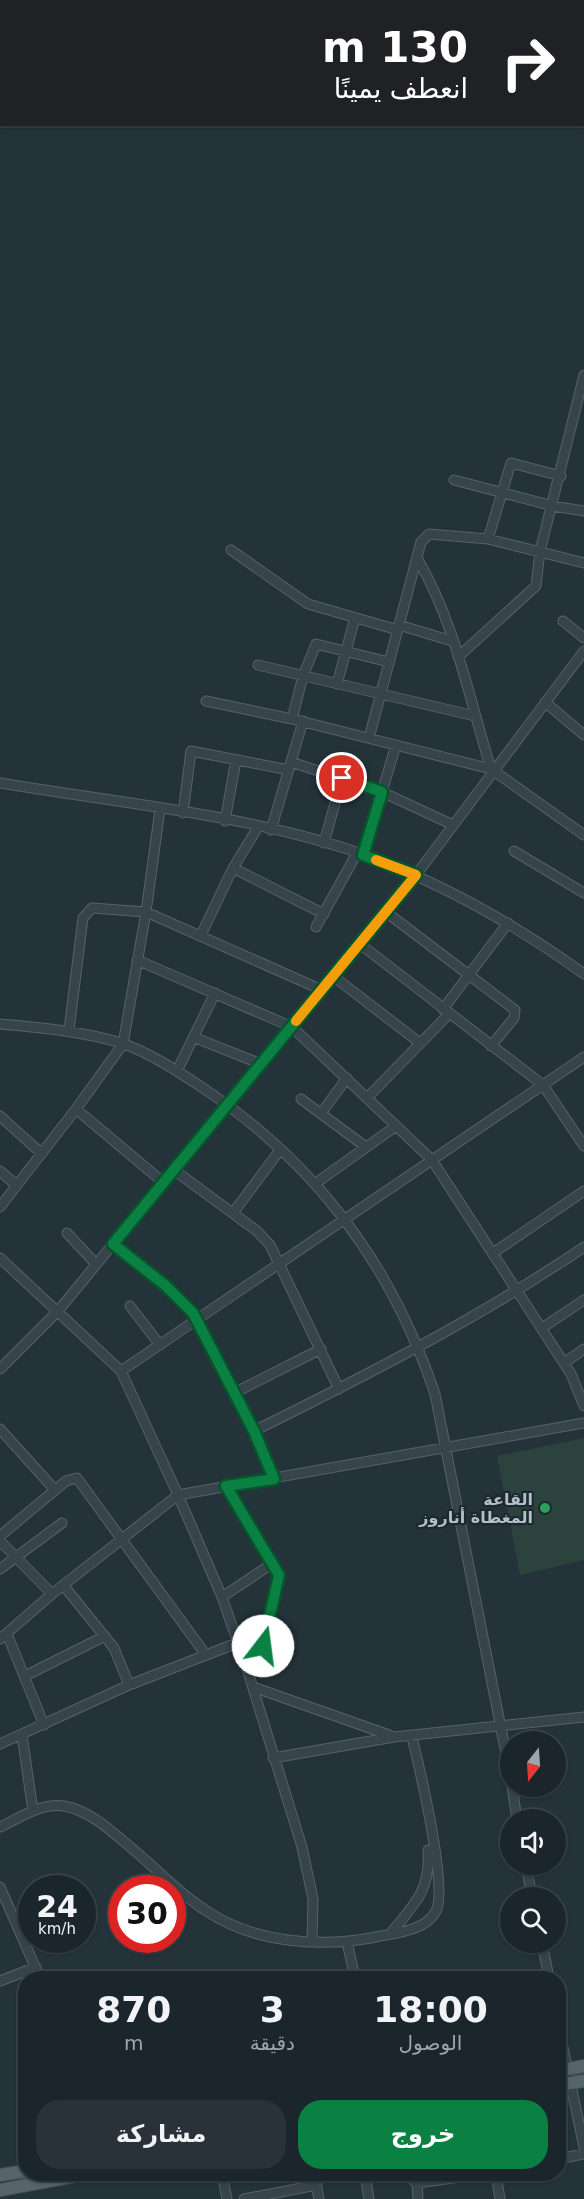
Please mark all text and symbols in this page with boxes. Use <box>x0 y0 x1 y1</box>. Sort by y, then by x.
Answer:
text: 130 m <box>322 23 468 72</box>
icon: right <box>489 24 567 102</box>
text: انعطف يمينًا <box>334 73 468 104</box>
pin <box>316 752 367 803</box>
icon: arrive <box>325 761 358 794</box>
place label: القاعة المغطاة أناروز <box>418 1490 533 1527</box>
marker: القاعة المغطاة أناروز <box>538 1501 552 1515</box>
position arrow <box>231 1614 295 1678</box>
north arrow <box>500 1731 566 1797</box>
map controls <box>500 1731 566 1953</box>
button: sound <box>500 1809 566 1875</box>
speed limit sign: 30 <box>108 1875 186 1953</box>
button: search <box>500 1887 566 1953</box>
text: 24 <box>36 1889 78 1924</box>
text: km/h <box>38 1920 76 1938</box>
text: 870 <box>96 1989 171 2030</box>
text: 3 <box>260 1989 285 2030</box>
text: 18:00 <box>373 1989 488 2030</box>
text: m <box>124 2031 144 2055</box>
text: دقيقة <box>250 2031 295 2055</box>
text: الوصول <box>399 2031 462 2055</box>
button: مشاركة <box>36 2100 286 2169</box>
button: خروج <box>298 2100 548 2169</box>

